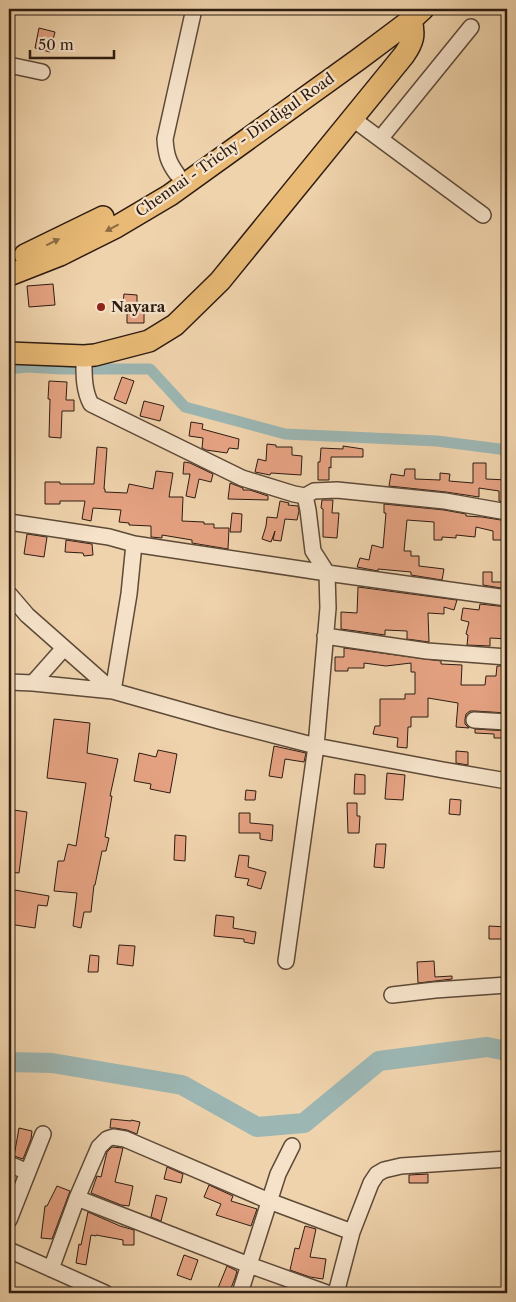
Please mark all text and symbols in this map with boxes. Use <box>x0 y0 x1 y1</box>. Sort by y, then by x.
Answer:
scale bar <box>30 28 114 60</box>
text: 50 m <box>38 35 74 54</box>
street label: Chennai - Trichy - Dindigul Road <box>132 68 338 221</box>
one-way arrow <box>105 224 119 233</box>
one-way arrow <box>46 238 60 246</box>
place label: Nayara <box>111 297 166 316</box>
marker: Nayara <box>95 301 107 313</box>

